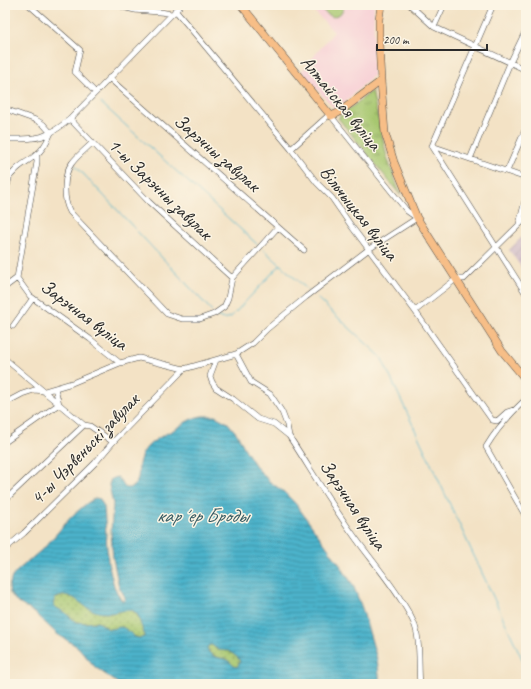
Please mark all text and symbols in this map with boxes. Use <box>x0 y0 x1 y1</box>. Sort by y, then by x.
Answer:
scale bar <box>377 26 487 52</box>
text: 200 m <box>383 32 410 48</box>
street label: Алтайская вуліца <box>295 51 388 157</box>
street label: Зарэчны завулак <box>169 109 267 198</box>
street label: 1-ы Зарэчны завулак <box>103 133 219 246</box>
street label: Вільчыцкая вуліца <box>314 161 405 267</box>
street label: Зарэчная вуліца <box>36 274 134 357</box>
street label: 4-ы Чэрвеньскі завулак <box>26 387 146 510</box>
street label: Зарэчная вуліца <box>314 456 393 556</box>
water label: карʼер Броды <box>156 503 251 528</box>

